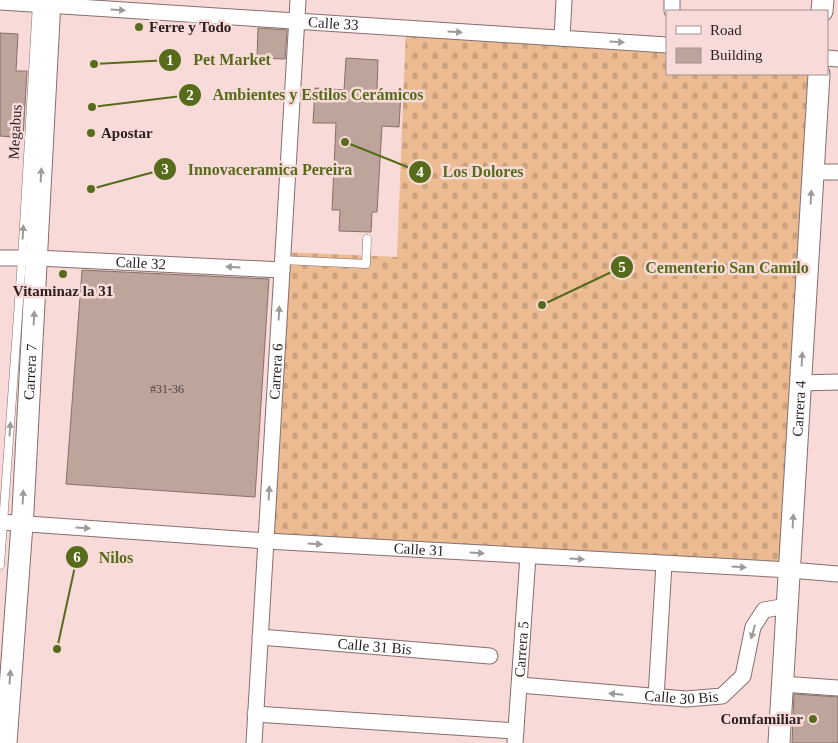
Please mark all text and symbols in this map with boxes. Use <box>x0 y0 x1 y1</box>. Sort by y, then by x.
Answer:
one-way arrow <box>111 6 127 14</box>
legend <box>666 10 828 75</box>
street label: Calle 33 <box>308 14 359 33</box>
place label: Ferre y Todo <box>149 19 231 35</box>
marker: Ferre y Todo <box>133 21 145 33</box>
text: Road <box>710 22 742 38</box>
one-way arrow <box>447 28 463 36</box>
one-way arrow <box>609 38 625 46</box>
callout: Pet Market <box>158 44 281 75</box>
text: Building <box>710 47 763 63</box>
text: Pet Market <box>193 51 272 68</box>
text: 1 <box>166 52 174 68</box>
callout: Ambientes y Estilos Cerámicos <box>177 79 433 110</box>
text: Ambientes y Estilos Cerámicos <box>212 86 424 104</box>
text: 2 <box>186 87 194 103</box>
street label: Megabus <box>6 104 24 160</box>
place label: Apostar <box>101 125 153 141</box>
marker: Apostar <box>85 127 97 139</box>
callout: Innovaceramica Pereira <box>152 154 362 185</box>
callout: Los Dolores <box>408 156 534 187</box>
text: 3 <box>161 161 169 177</box>
text: Innovaceramica Pereira <box>188 161 352 178</box>
text: Los Dolores <box>442 163 524 180</box>
text: 4 <box>416 164 424 180</box>
one-way arrow <box>38 166 46 182</box>
one-way arrow <box>808 189 816 205</box>
one-way arrow <box>20 224 28 240</box>
callout: Cementerio San Camilo <box>610 252 818 283</box>
street label: Calle 32 <box>115 254 166 272</box>
text: 5 <box>618 259 626 275</box>
text: Cementerio San Camilo <box>645 259 809 276</box>
one-way arrow <box>225 263 241 271</box>
marker: Vitaminaz la 31 <box>57 268 69 280</box>
place label: Vitaminaz la 31 <box>13 283 113 299</box>
one-way arrow <box>276 305 284 321</box>
one-way arrow <box>30 309 38 325</box>
street label: Carrera 7 <box>21 343 40 400</box>
street label: Carrera 6 <box>266 343 286 400</box>
one-way arrow <box>798 351 806 367</box>
street label: Carrera 4 <box>789 380 809 437</box>
house number: #31-36 <box>150 382 184 396</box>
one-way arrow <box>6 421 14 437</box>
one-way arrow <box>265 484 273 500</box>
one-way arrow <box>20 489 28 505</box>
one-way arrow <box>789 513 797 529</box>
one-way arrow <box>76 525 92 533</box>
street label: Calle 31 <box>393 540 445 559</box>
one-way arrow <box>307 541 323 549</box>
callout: Nilos <box>64 542 144 573</box>
text: 6 <box>73 549 81 565</box>
text: Nilos <box>99 549 133 566</box>
one-way arrow <box>469 549 485 557</box>
one-way arrow <box>569 555 585 563</box>
one-way arrow <box>731 564 747 572</box>
street label: Carrera 5 <box>512 621 531 678</box>
one-way arrow <box>748 625 756 640</box>
street label: Calle 31 Bis <box>337 635 412 658</box>
one-way arrow <box>7 669 15 685</box>
street label: Calle 30 Bis <box>644 688 719 707</box>
one-way arrow <box>608 689 624 697</box>
place label: Comfamiliar <box>721 711 803 727</box>
marker: Comfamiliar <box>807 713 819 725</box>

